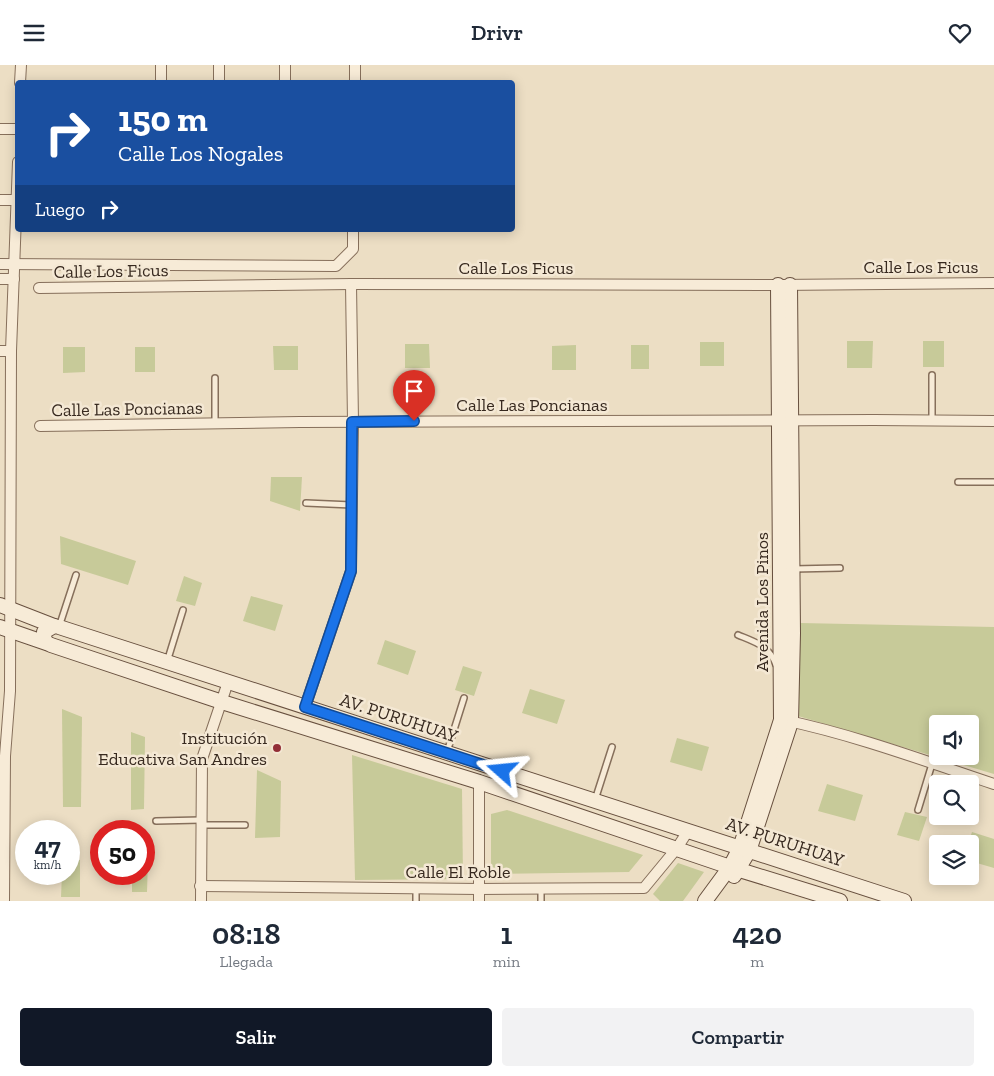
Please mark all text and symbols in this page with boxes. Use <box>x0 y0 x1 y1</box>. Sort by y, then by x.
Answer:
icon: menu <box>20 19 48 47</box>
text: Drivr <box>471 19 523 46</box>
icon: heart <box>946 19 974 47</box>
text: 150 m <box>118 98 208 140</box>
icon: right <box>35 100 100 165</box>
text: Calle Los Nogales <box>118 140 283 167</box>
icon: right <box>95 195 123 223</box>
text: Luego <box>35 198 85 221</box>
street label: Calle Los Ficus <box>864 256 979 278</box>
street label: Calle Los Ficus <box>459 257 574 279</box>
street label: Calle Los Ficus <box>53 259 169 283</box>
pin <box>393 370 435 421</box>
icon: arrive <box>400 377 428 405</box>
street label: Calle Las Poncianas <box>456 394 608 416</box>
street label: Calle Las Poncianas <box>51 397 203 421</box>
street label: Avenida Los Pinos <box>751 532 773 672</box>
street label: AV. PURUHUAY <box>337 689 461 747</box>
map controls <box>929 715 979 885</box>
button: sound <box>929 715 979 765</box>
place label: Institución Educativa San Andres <box>98 727 268 770</box>
marker: Institución Educativa San Andres <box>271 742 283 754</box>
position arrow <box>475 744 527 796</box>
button: search <box>929 775 979 825</box>
street label: AV. PURUHUAY <box>723 813 847 871</box>
speed limit sign: 50 <box>90 820 155 885</box>
text: 47 <box>34 831 61 861</box>
button: layers <box>929 835 979 885</box>
text: km/h <box>34 858 61 872</box>
street label: Calle El Roble <box>406 861 510 883</box>
text: 08:18 <box>212 916 281 952</box>
text: 1 <box>500 916 512 952</box>
text: 420 <box>732 916 782 952</box>
text: Llegada <box>220 952 273 971</box>
text: min <box>493 952 520 971</box>
text: m <box>750 952 764 971</box>
button: Salir <box>20 1008 492 1066</box>
button: Compartir <box>502 1008 974 1066</box>

